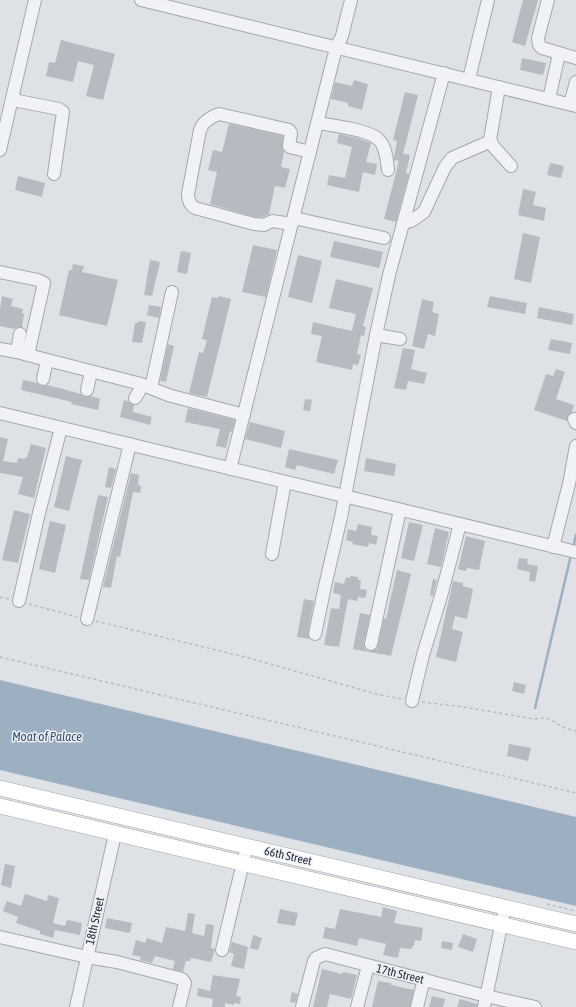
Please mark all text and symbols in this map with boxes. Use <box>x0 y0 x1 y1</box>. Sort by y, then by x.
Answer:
water label: Moat of Palace <box>12 729 82 744</box>
street label: 66th Street <box>263 844 314 868</box>
street label: 18th Street <box>83 895 107 946</box>
street label: 17th Street <box>375 961 426 987</box>

